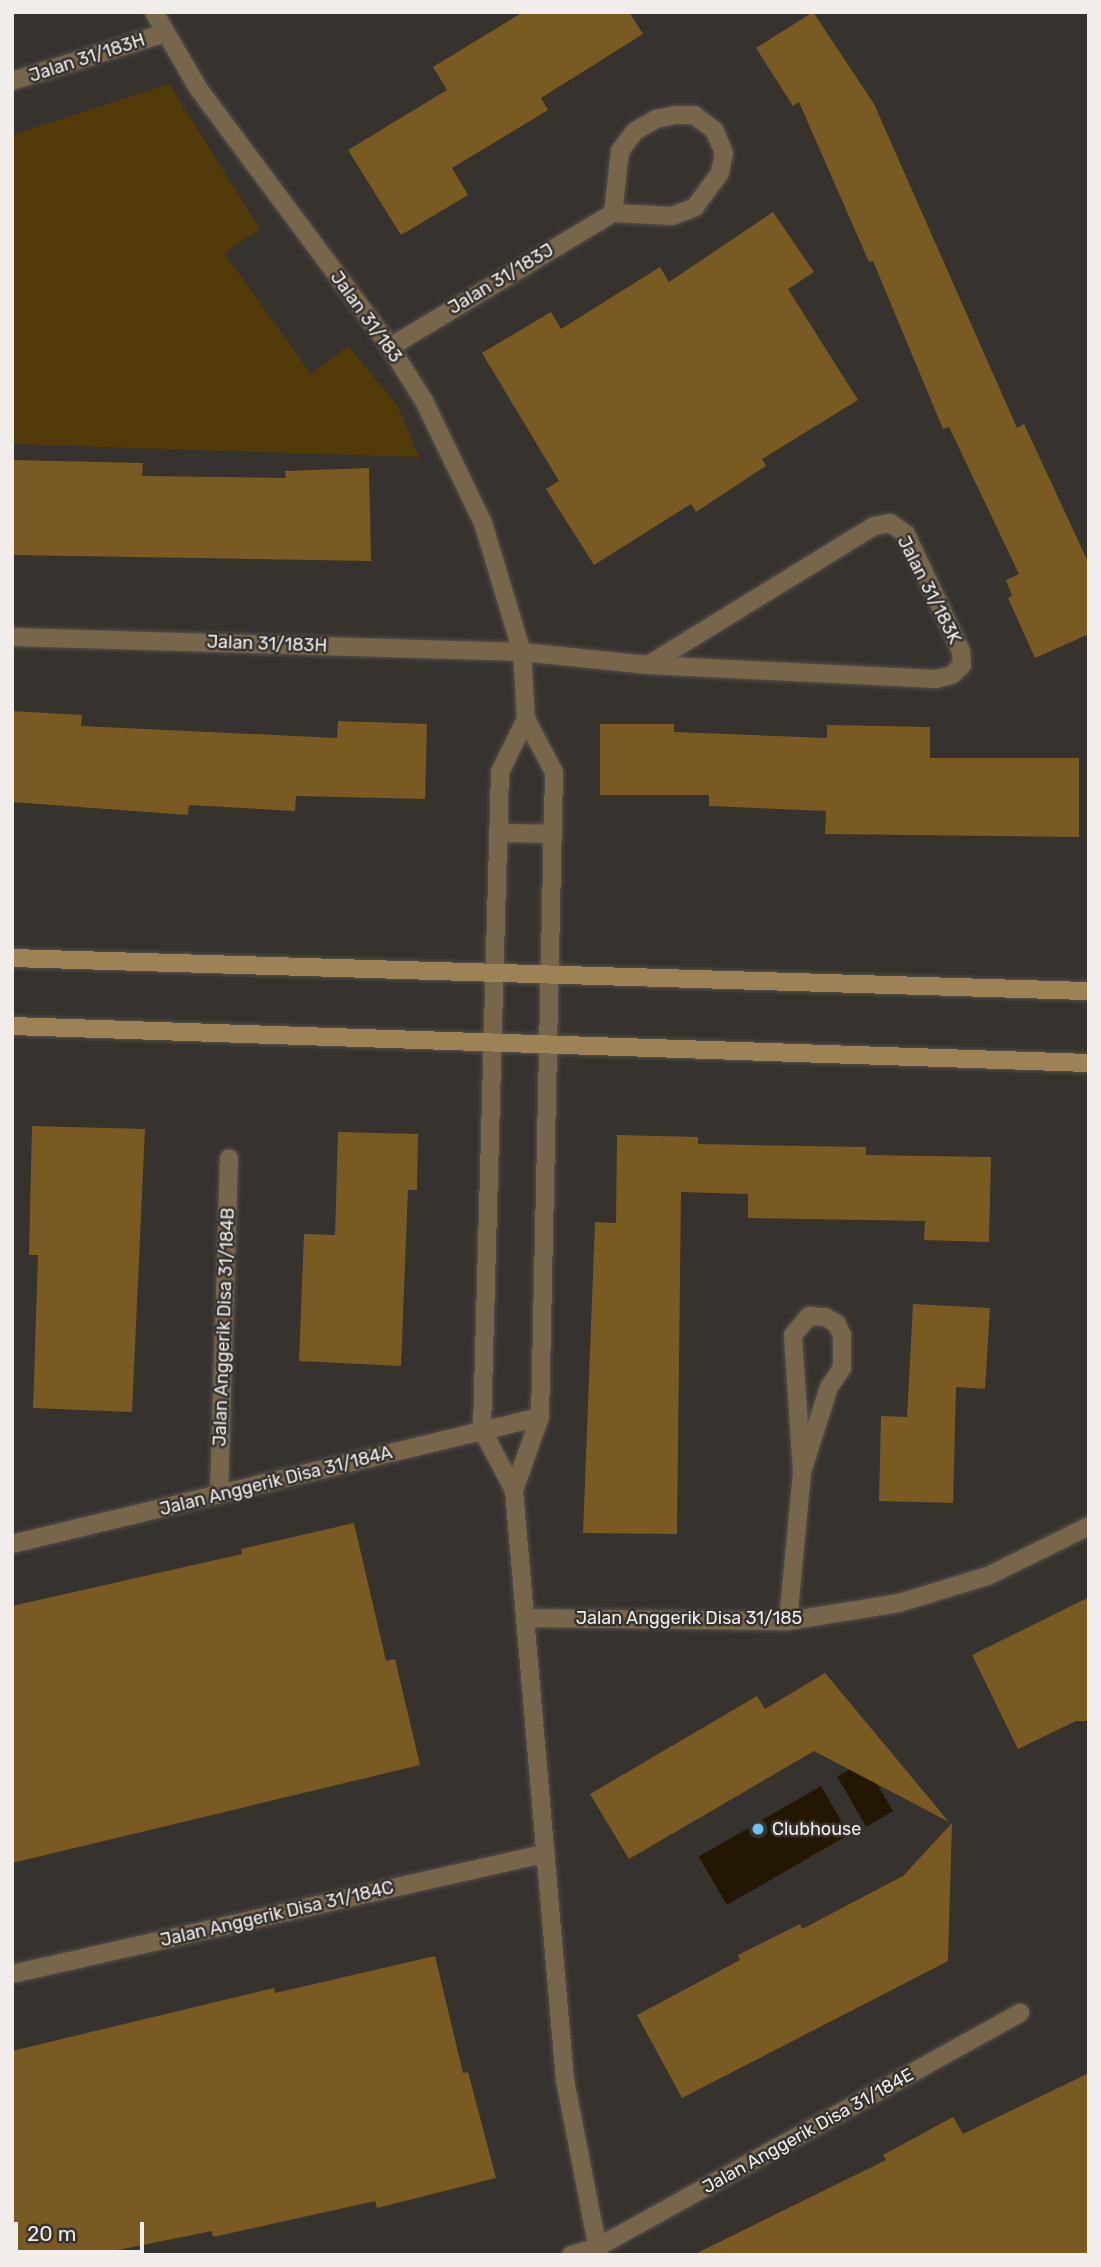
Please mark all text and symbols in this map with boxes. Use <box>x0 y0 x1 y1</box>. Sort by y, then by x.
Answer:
street label: Jalan 31/183H <box>26 29 148 87</box>
street label: Jalan 31/183J <box>444 239 558 319</box>
street label: Jalan 31/183 <box>326 267 406 367</box>
street label: Jalan 31/183K <box>892 532 966 648</box>
street label: Jalan 31/183H <box>206 631 328 657</box>
street label: Jalan Anggerik Disa 31/184B <box>209 1207 239 1447</box>
street label: Jalan Anggerik Disa 31/184A <box>157 1442 395 1520</box>
street label: Jalan Anggerik Disa 31/185 <box>575 1607 803 1629</box>
place label: Clubhouse <box>772 1818 861 1840</box>
marker: Clubhouse <box>750 1821 766 1837</box>
street label: Jalan Anggerik Disa 31/184C <box>158 1877 396 1951</box>
street label: Jalan Anggerik Disa 31/184E <box>698 2064 918 2198</box>
scale bar <box>18 2208 147 2252</box>
text: 20 m <box>27 2221 76 2246</box>

